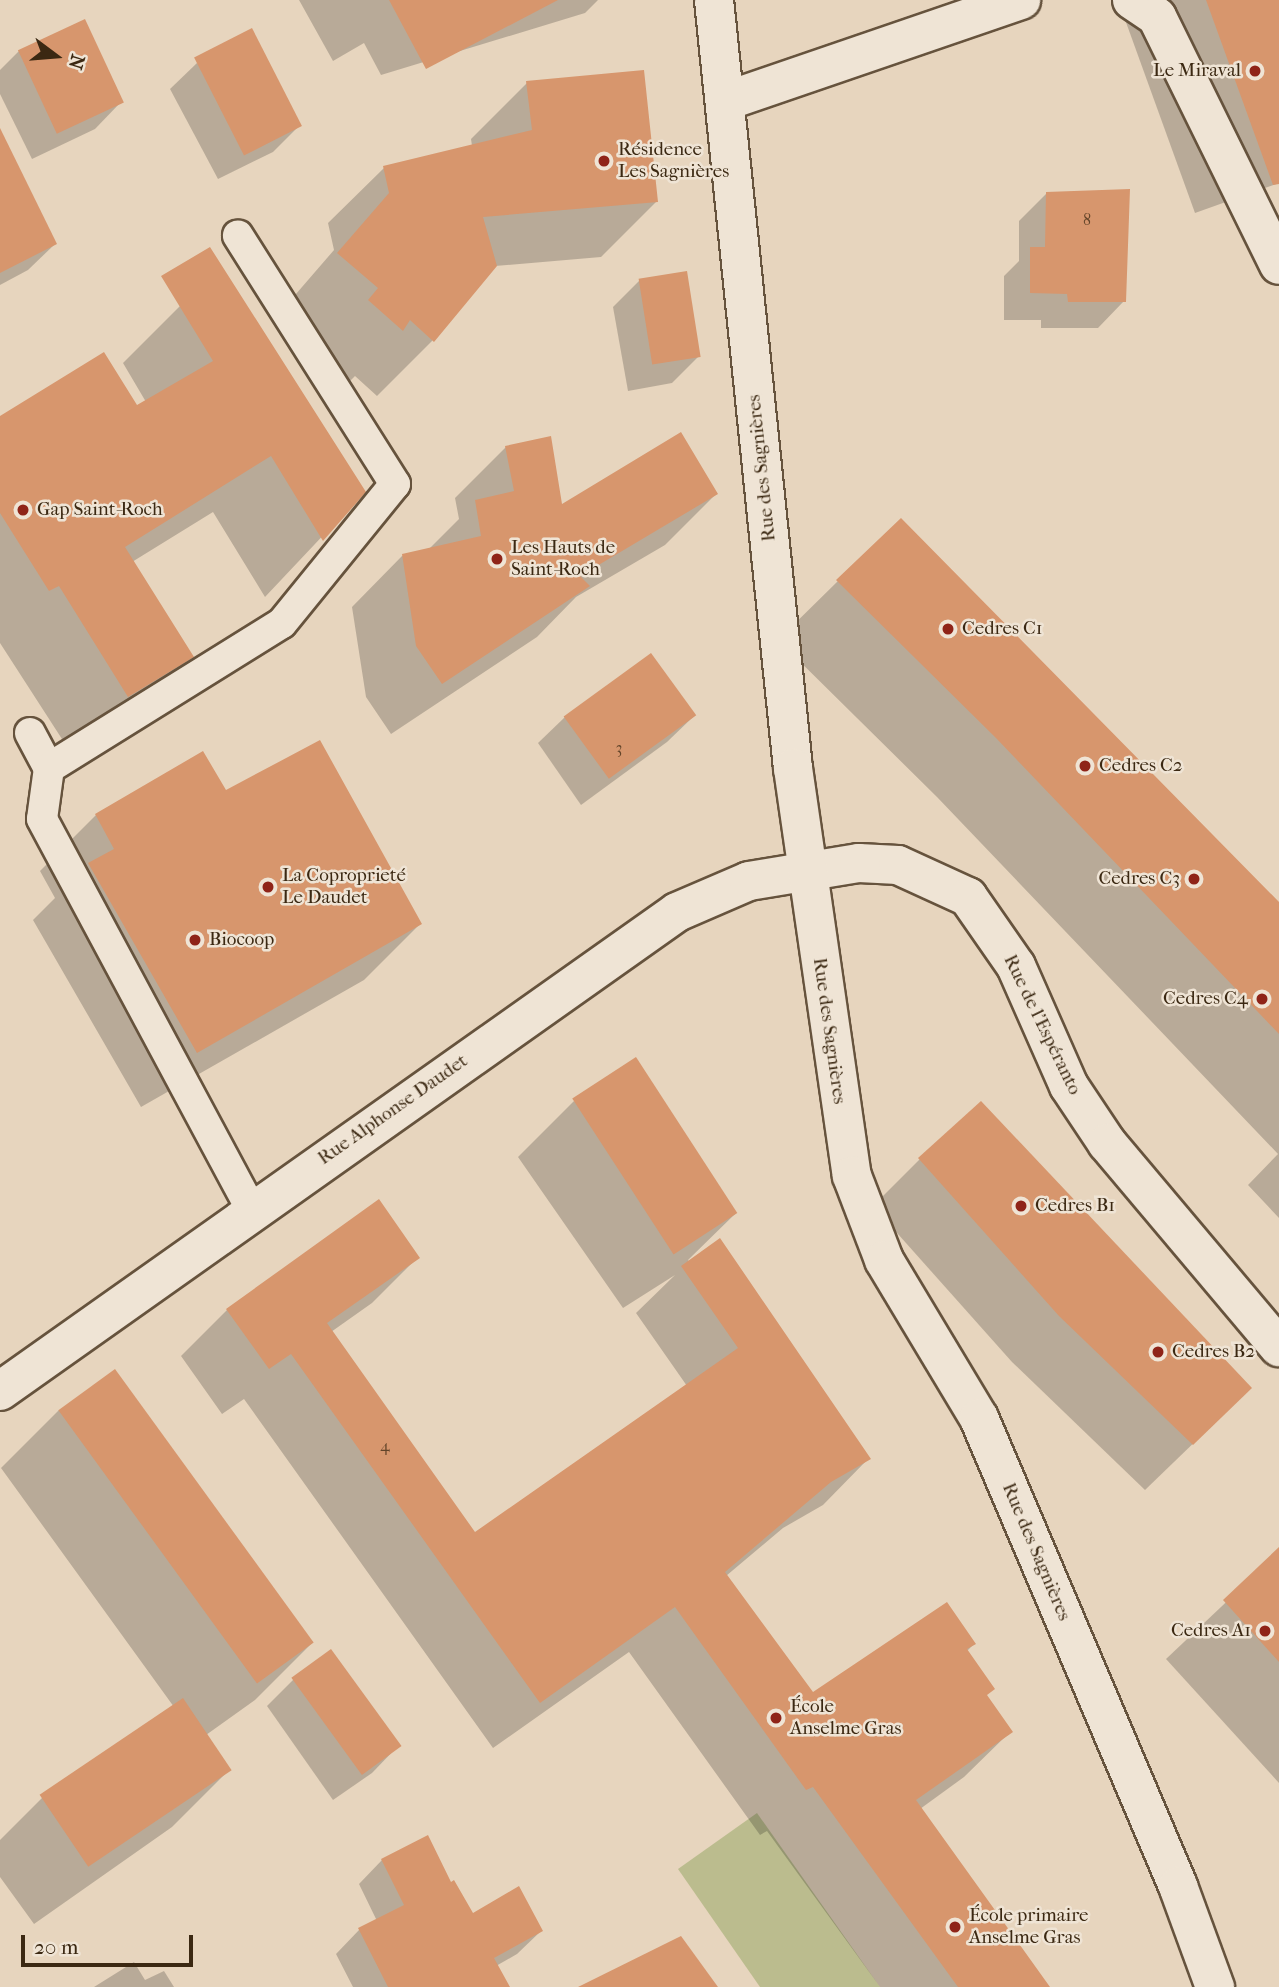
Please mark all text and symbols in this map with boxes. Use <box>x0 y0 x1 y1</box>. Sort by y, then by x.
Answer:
north arrow <box>21 21 91 91</box>
text: N <box>64 52 89 72</box>
place label: Le Miraval <box>1153 60 1241 82</box>
marker: Le Miraval <box>1247 63 1263 79</box>
place label: Résidence Les Sagnières <box>618 139 729 183</box>
marker: Résidence Les Sagnières <box>596 153 612 169</box>
house number: 8 <box>1083 210 1091 230</box>
street label: Rue des Sagnières <box>743 393 781 543</box>
place label: Gap Saint-Roch <box>37 499 163 521</box>
marker: Gap Saint-Roch <box>15 502 31 518</box>
place label: Les Hauts de Saint-Roch <box>511 537 615 581</box>
marker: Les Hauts de Saint-Roch <box>489 551 505 567</box>
place label: Cedres C1 <box>962 618 1043 640</box>
marker: Cedres C1 <box>940 621 956 637</box>
house number: 3 <box>616 738 622 758</box>
place label: Cedres C2 <box>1099 755 1183 777</box>
marker: Cedres C2 <box>1077 758 1093 774</box>
place label: La Coproprieté Le Daudet <box>282 865 406 909</box>
place label: Cedres C3 <box>1098 868 1180 890</box>
marker: Cedres C3 <box>1186 871 1202 887</box>
marker: La Coproprieté Le Daudet <box>260 879 276 895</box>
place label: Biocoop <box>209 929 274 951</box>
marker: Biocoop <box>187 932 203 948</box>
street label: Rue de l'Espéranto <box>998 951 1086 1099</box>
street label: Rue des Sagnières <box>807 956 851 1106</box>
place label: Cedres C4 <box>1163 988 1248 1010</box>
marker: Cedres C4 <box>1254 991 1270 1007</box>
street label: Rue Alphonse Daudet <box>314 1050 472 1170</box>
place label: Cedres B1 <box>1035 1195 1115 1217</box>
marker: Cedres B1 <box>1013 1198 1029 1214</box>
place label: Cedres B2 <box>1172 1341 1255 1363</box>
marker: Cedres B2 <box>1150 1344 1166 1360</box>
house number: 4 <box>380 1436 390 1456</box>
street label: Rue des Sagnières <box>997 1480 1075 1624</box>
place label: Cedres A1 <box>1171 1620 1251 1642</box>
marker: Cedres A1 <box>1257 1623 1273 1639</box>
place label: École Anselme Gras <box>790 1696 901 1740</box>
marker: École Anselme Gras <box>768 1710 784 1726</box>
place label: École primaire Anselme Gras <box>969 1905 1088 1949</box>
marker: École primaire Anselme Gras <box>947 1919 963 1935</box>
scale bar <box>24 1920 196 1964</box>
text: 20 m <box>34 1935 78 1959</box>

